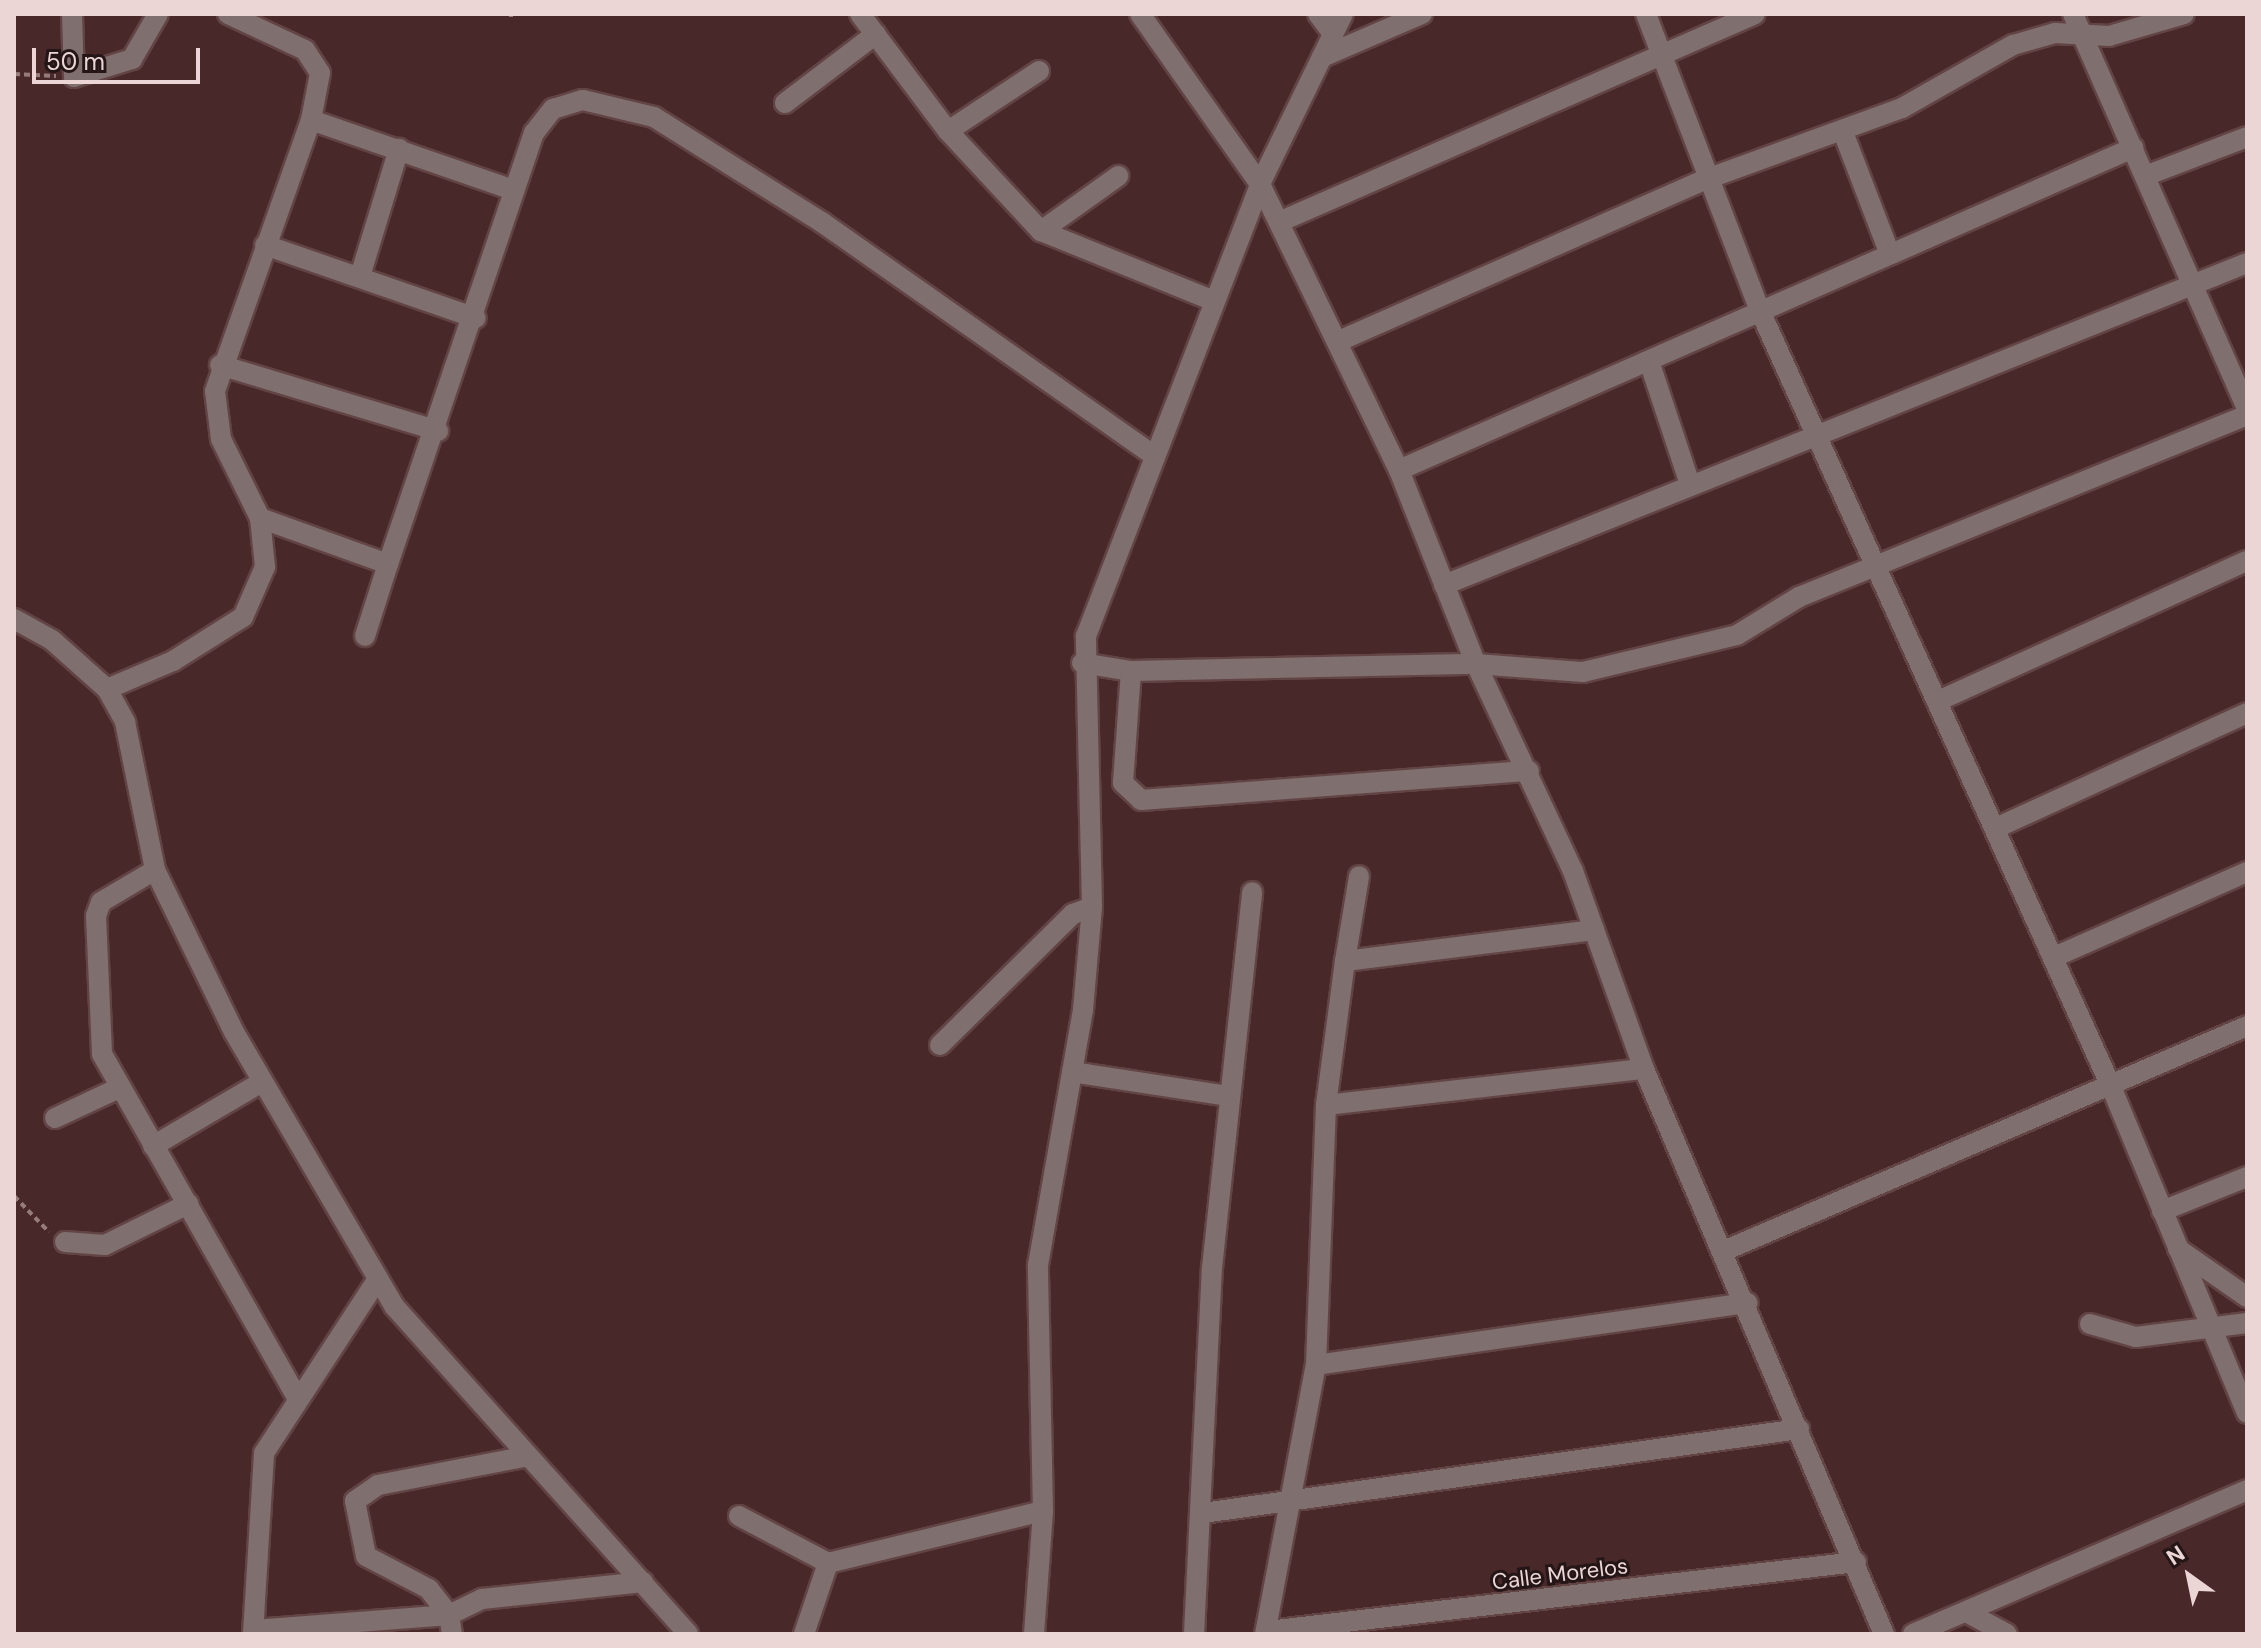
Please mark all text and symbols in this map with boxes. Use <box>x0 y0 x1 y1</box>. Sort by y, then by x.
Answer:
scale bar <box>36 32 204 82</box>
text: 50 m <box>46 46 105 77</box>
north arrow <box>2149 1536 2229 1616</box>
text: N <box>2161 1539 2190 1572</box>
street label: Calle Morelos <box>1491 1553 1629 1595</box>

